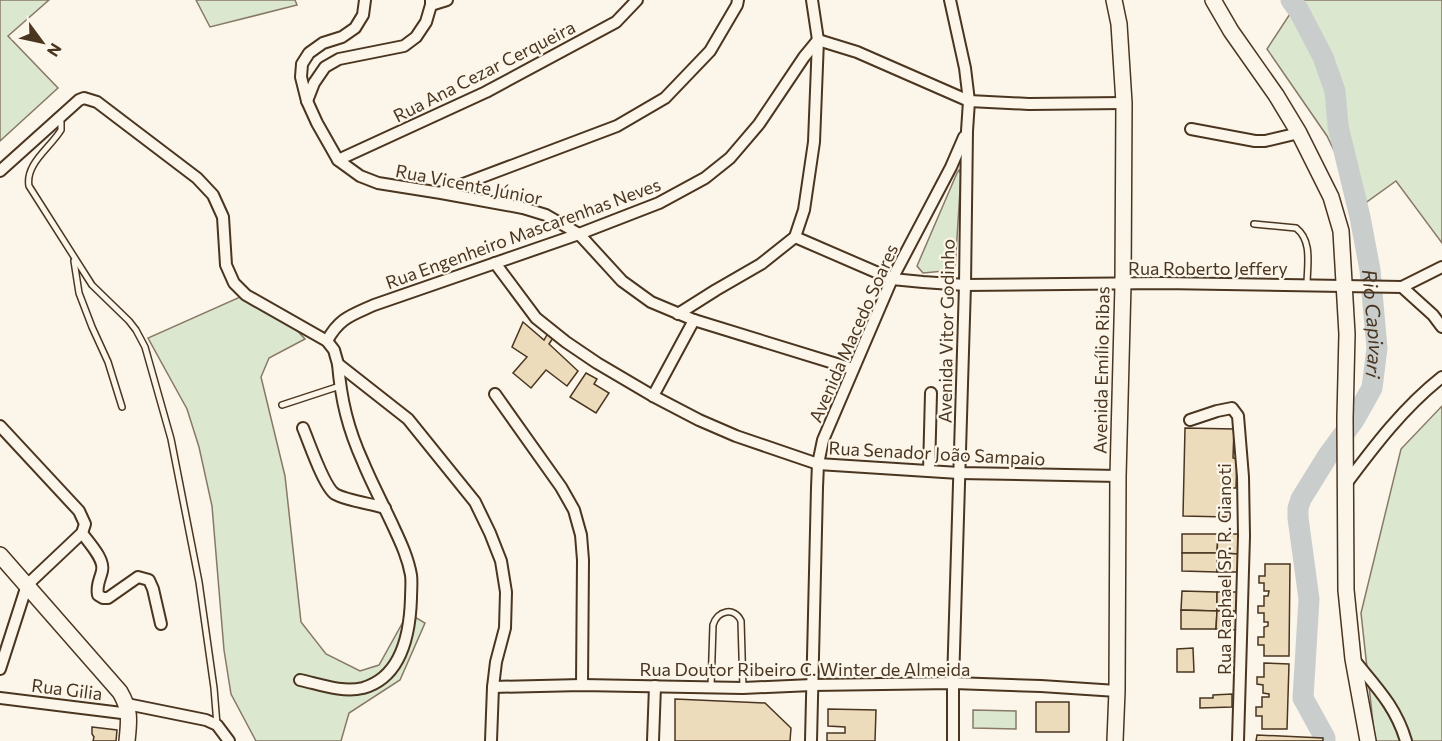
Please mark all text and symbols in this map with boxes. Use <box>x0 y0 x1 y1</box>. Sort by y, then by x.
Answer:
north arrow <box>12 12 72 72</box>
street label: Rua Ana Cezar Cerqueira <box>389 16 579 126</box>
text: N <box>44 40 66 61</box>
street label: Rua Vicente Júnior <box>394 159 544 209</box>
street label: Rua Engenheiro Mascarenhas Neves <box>382 173 664 293</box>
street label: Avenida Vitor Godinho <box>933 239 959 423</box>
street label: Avenida Macedo Soares <box>804 240 902 426</box>
street label: Rua Roberto Jeffery <box>1128 257 1288 279</box>
water label: Rio Capivari <box>1358 268 1389 380</box>
street label: Avenida Emílio Ribas <box>1089 286 1113 454</box>
street label: Rua Senador João Sampaio <box>828 436 1046 470</box>
street label: Rua Raphael SP. R. Gianoti <box>1213 463 1235 675</box>
street label: Rua Doutor Ribeiro C. Winter de Almeida <box>640 658 970 680</box>
street label: Rua Gilia <box>30 674 104 704</box>

